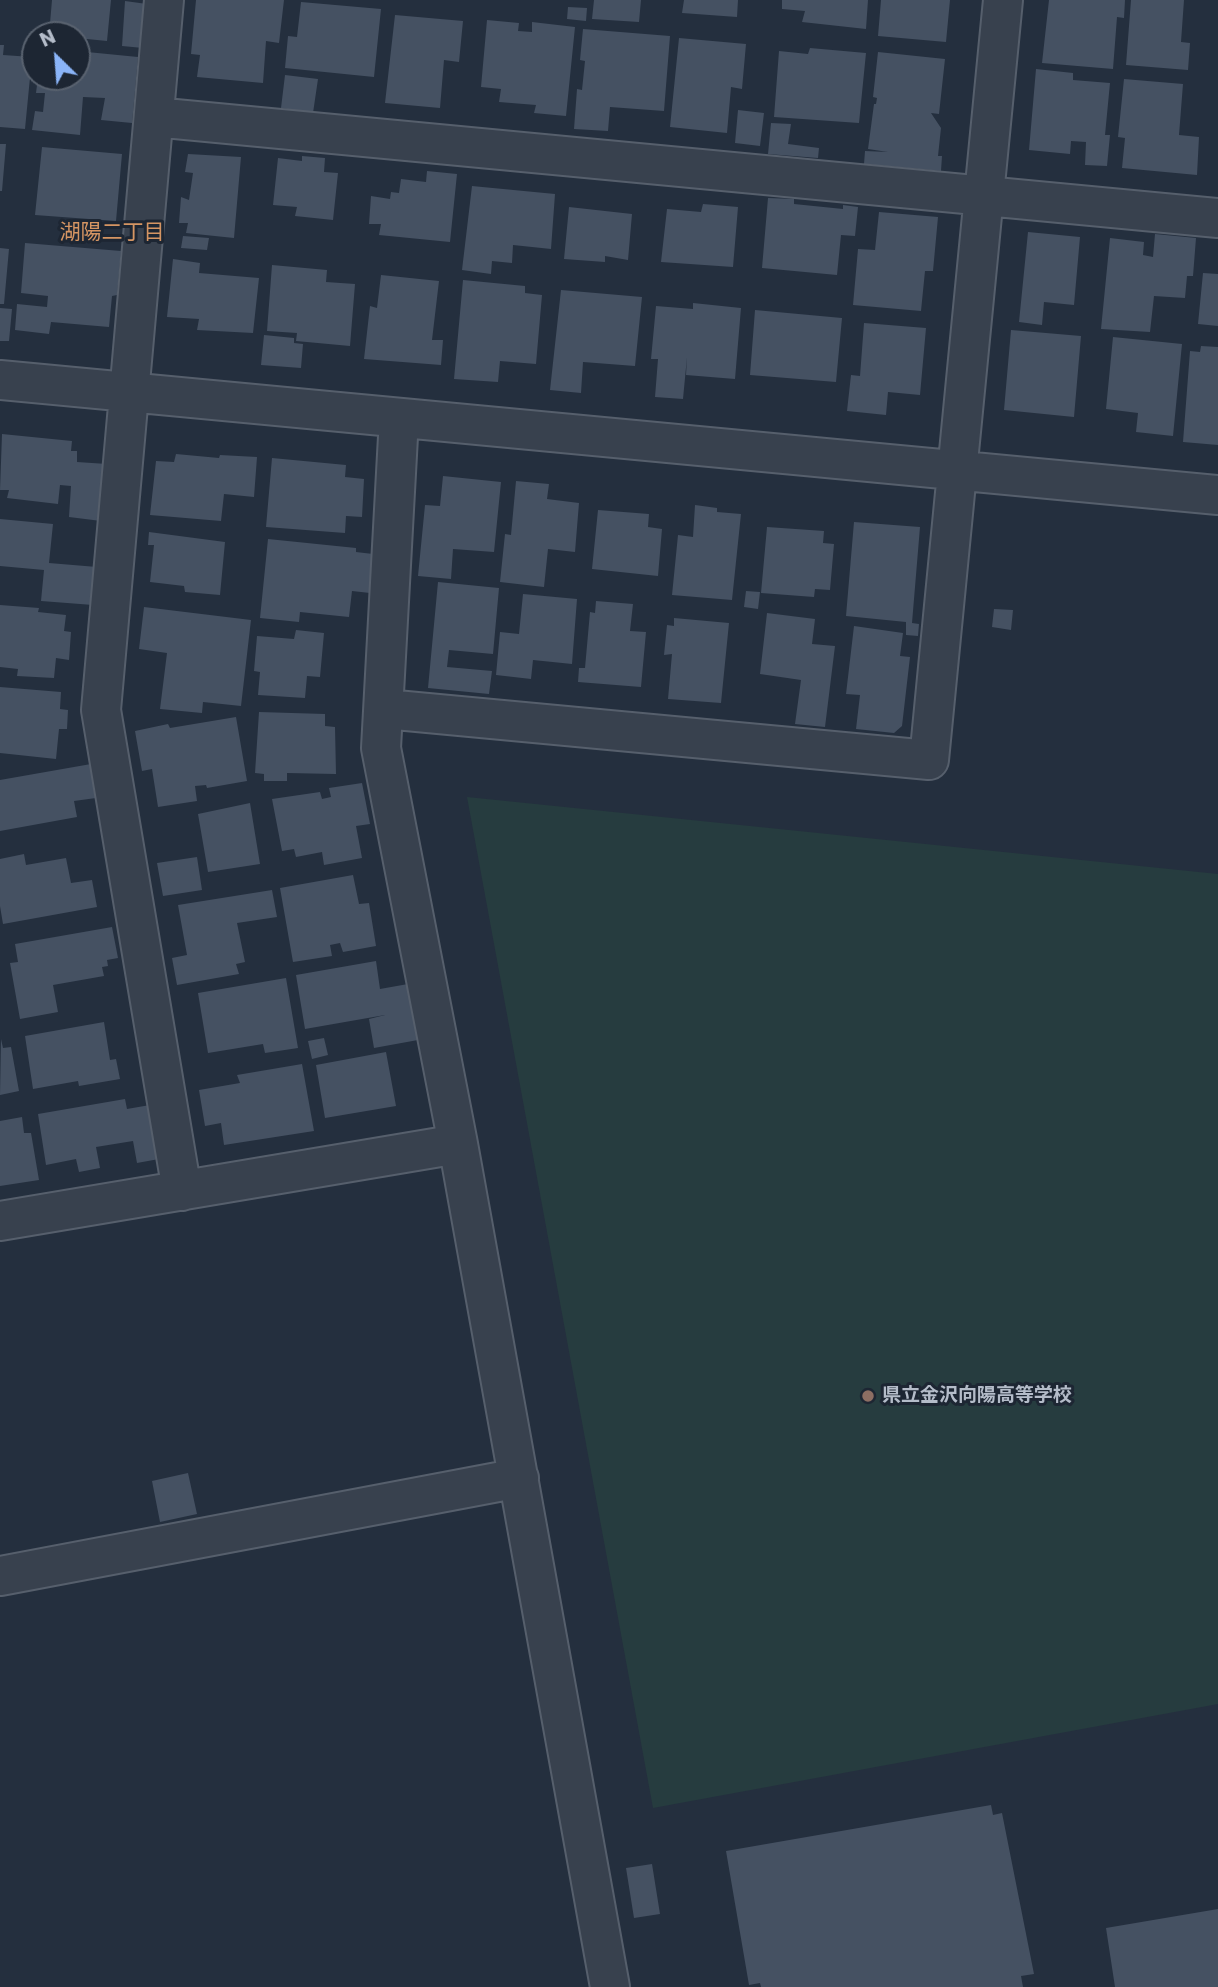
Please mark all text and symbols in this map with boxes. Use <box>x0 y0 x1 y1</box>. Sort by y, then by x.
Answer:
north arrow <box>21 21 91 91</box>
text: N <box>36 23 60 54</box>
district label: 湖陽二丁目 <box>60 221 164 247</box>
place label: 県立金沢向陽高等学校 <box>882 1385 1072 1407</box>
marker: 県立金沢向陽高等学校 <box>860 1388 876 1404</box>

